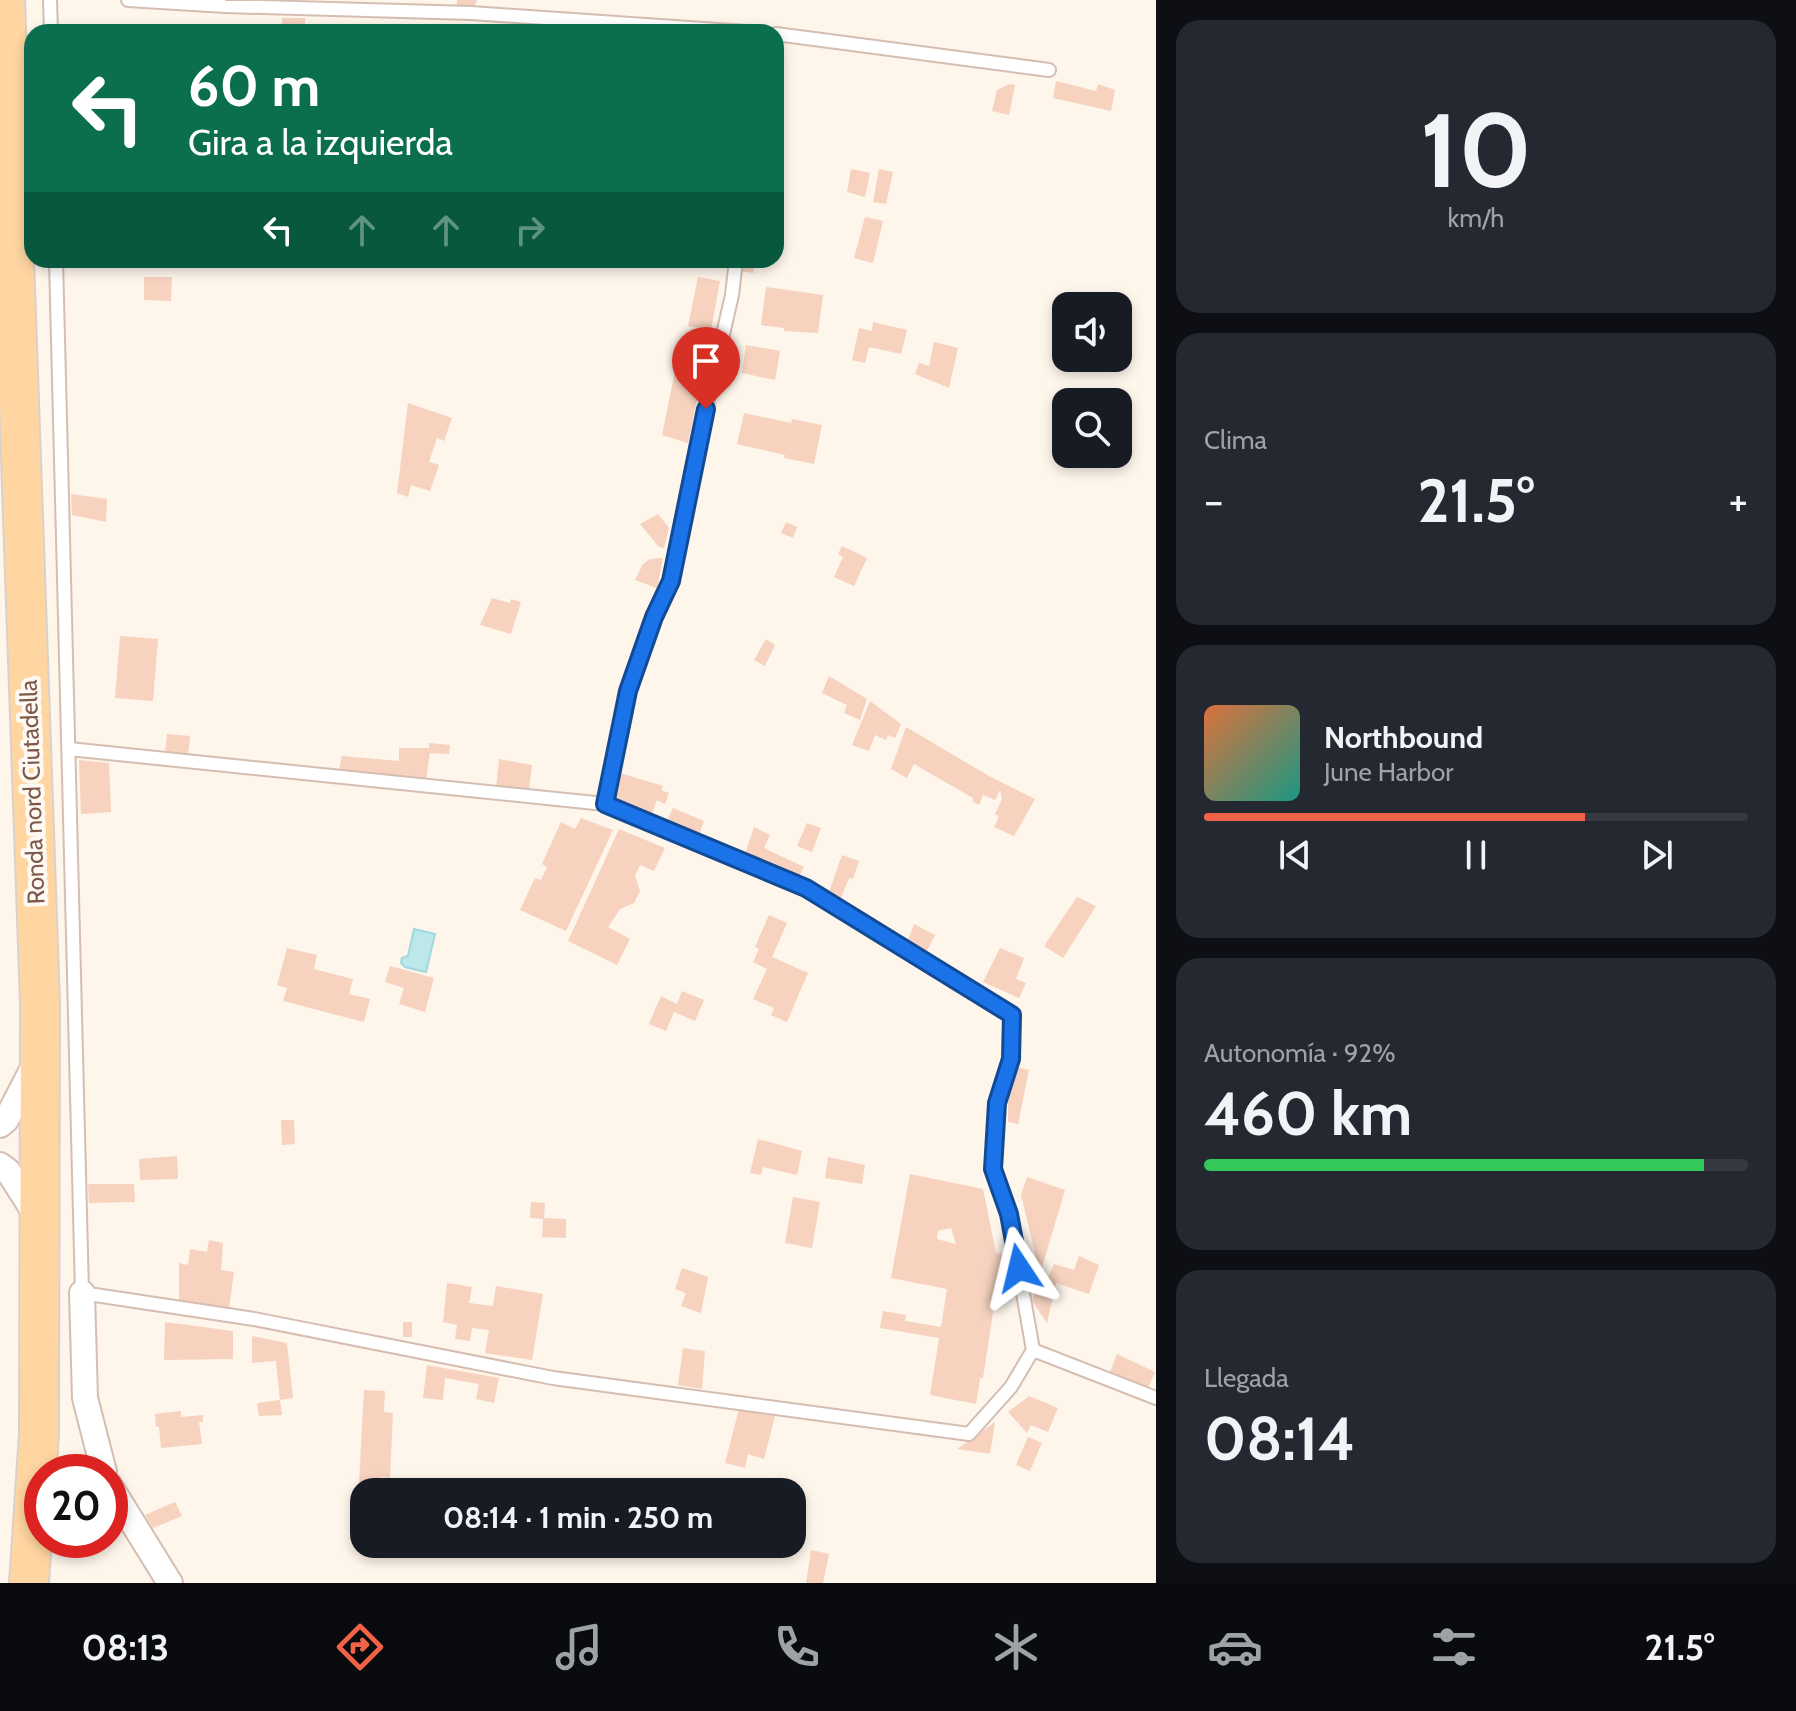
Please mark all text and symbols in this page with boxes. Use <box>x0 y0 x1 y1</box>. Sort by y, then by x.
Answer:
text: 60 m <box>188 52 320 120</box>
icon: left <box>56 56 160 160</box>
text: 10 <box>1420 87 1532 213</box>
text: Gira a la izquierda <box>188 120 453 164</box>
text: km/h <box>1448 202 1504 234</box>
icon: left <box>256 208 300 252</box>
icon: ahead <box>340 208 384 252</box>
icon: ahead <box>424 208 468 252</box>
icon: right <box>508 208 552 252</box>
map controls <box>1052 292 1132 468</box>
button: sound <box>1052 292 1132 372</box>
pin <box>672 327 740 409</box>
icon: arrive <box>684 339 728 383</box>
button: search <box>1052 388 1132 468</box>
text: Clima <box>1204 424 1267 456</box>
text: 21.5° <box>1418 464 1534 537</box>
text: − <box>1204 474 1223 527</box>
text: + <box>1729 474 1748 527</box>
street label: Ronda nord Ciutadella <box>14 679 50 905</box>
text: Northbound <box>1324 719 1483 756</box>
text: June Harbor <box>1324 756 1453 788</box>
icon: previous <box>1273 833 1317 877</box>
icon: pause <box>1454 833 1498 877</box>
icon: next <box>1635 833 1679 877</box>
text: Autonomía · 92% <box>1204 1037 1396 1069</box>
text: 460 km <box>1204 1077 1412 1150</box>
position arrow <box>977 1226 1061 1310</box>
text: Llegada <box>1204 1362 1289 1394</box>
text: 08:14 <box>1204 1402 1355 1475</box>
speed limit sign: 20 <box>24 1454 128 1558</box>
text: 08:14 · 1 min · 250 m <box>443 1499 713 1536</box>
icon: directions <box>332 1619 388 1675</box>
icon: music <box>551 1619 607 1675</box>
icon: phone <box>769 1619 825 1675</box>
icon: climate <box>988 1619 1044 1675</box>
icon: car <box>1207 1619 1263 1675</box>
icon: filters <box>1426 1619 1482 1675</box>
text: 08:13 <box>81 1625 169 1669</box>
text: 21.5° <box>1644 1625 1715 1669</box>

